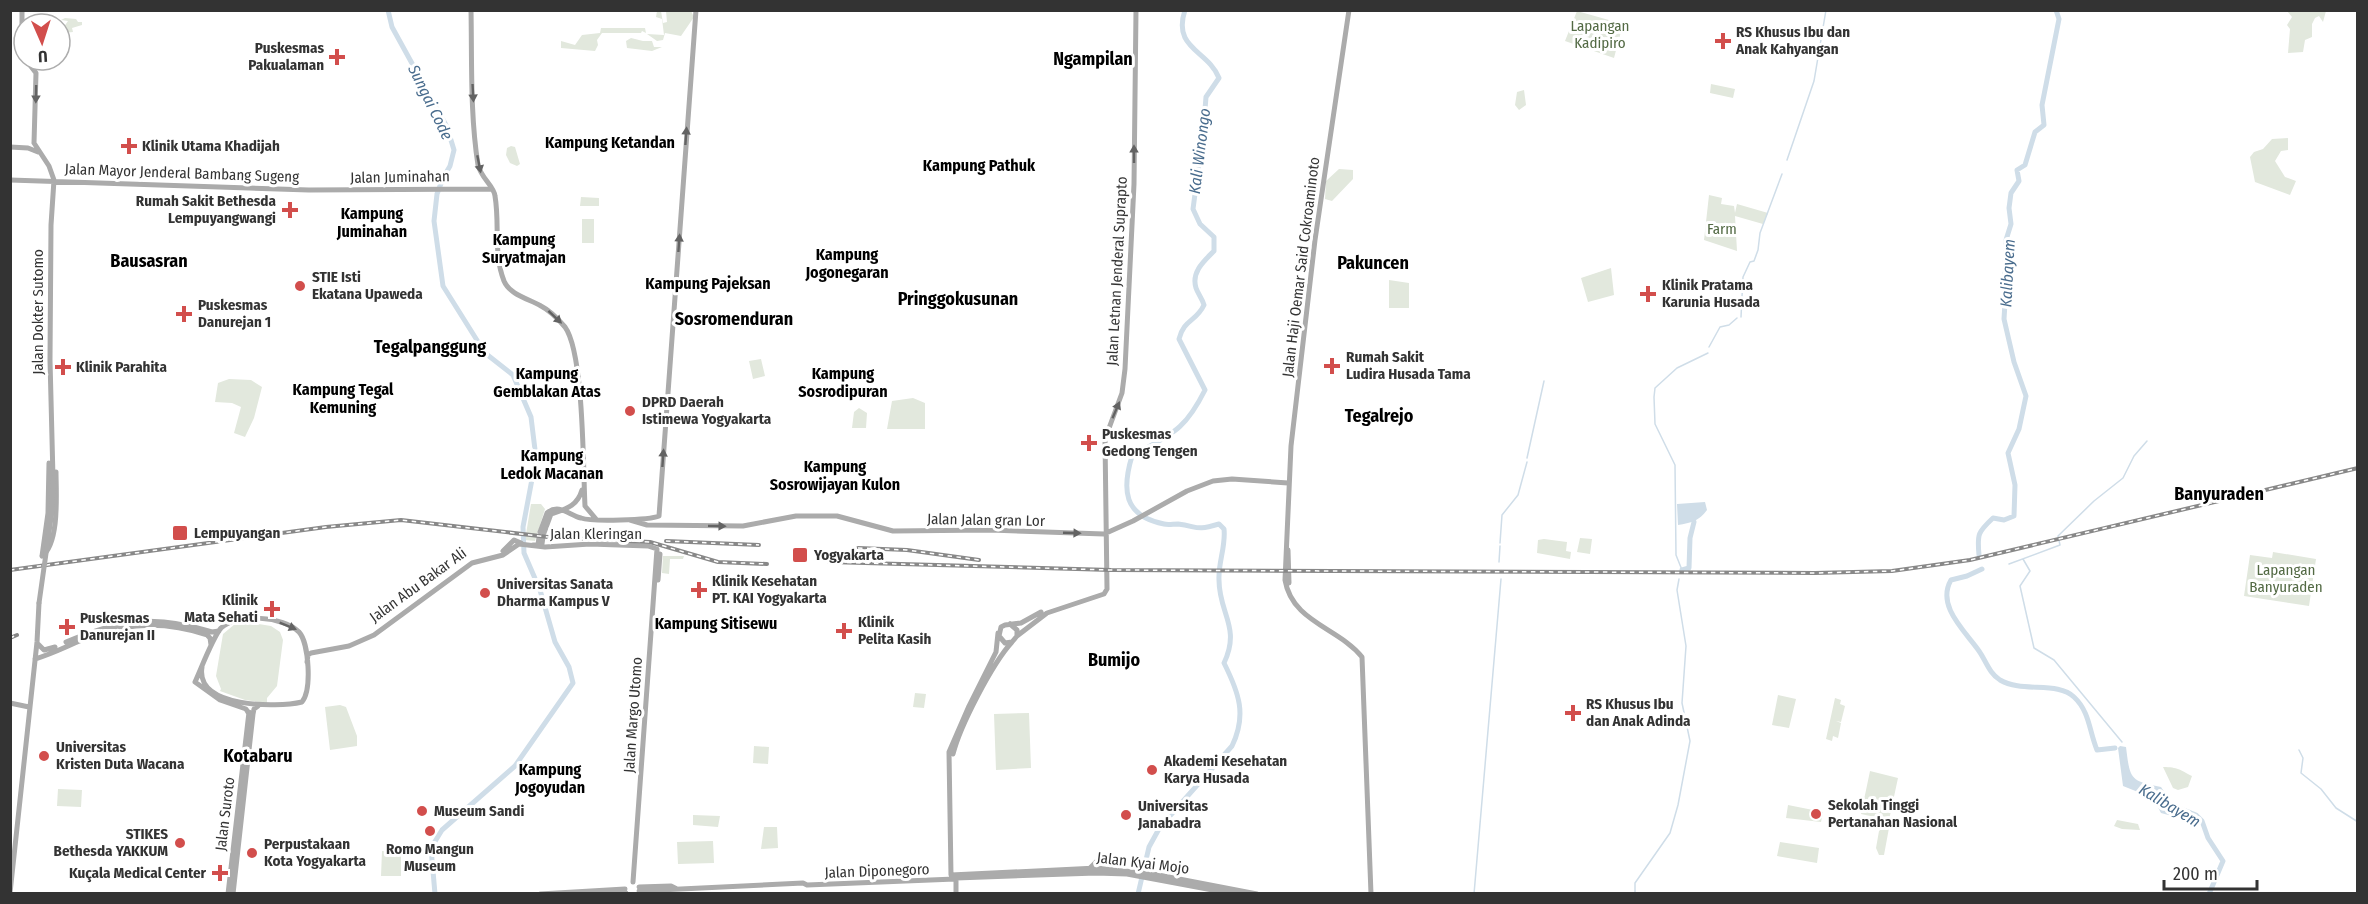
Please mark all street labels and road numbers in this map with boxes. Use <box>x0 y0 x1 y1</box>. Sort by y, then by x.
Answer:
street label: Jalan Haji Oemar Said Cokroaminoto <box>1279 156 1323 378</box>
street label: Jalan Mayor Jenderal Bambang Sugeng <box>64 160 300 186</box>
street label: Jalan Juminahan <box>350 167 450 187</box>
street label: Jalan Letnan Jenderal Suprapto <box>1103 176 1131 366</box>
street label: Jalan Dokter Sutomo <box>29 249 47 375</box>
street label: Jalan Jalan gran Lor <box>927 510 1046 530</box>
street label: Jalan Kleringan <box>550 525 642 543</box>
street label: Jalan Abu Bakar Ali <box>366 544 470 626</box>
street label: Jalan Margo Utomo <box>620 656 646 774</box>
street label: Jalan Suroto <box>212 776 238 852</box>
street label: Jalan Kyai Mojo <box>1096 848 1190 878</box>
street label: Jalan Diponegoro <box>824 860 930 882</box>

